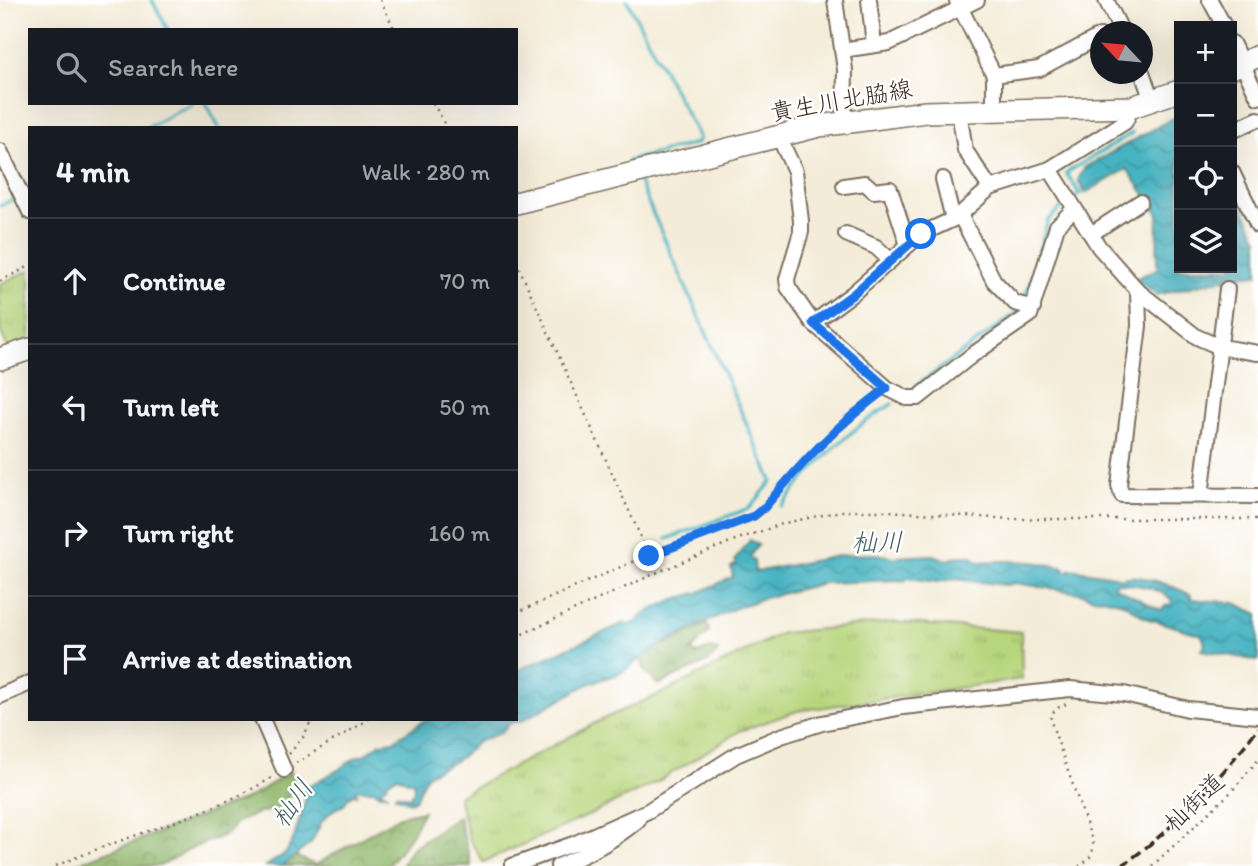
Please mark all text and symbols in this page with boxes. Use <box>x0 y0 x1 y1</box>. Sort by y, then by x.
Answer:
north arrow <box>1090 21 1153 84</box>
map controls <box>1174 21 1237 273</box>
button: + <box>1174 21 1237 84</box>
search box <box>28 28 518 105</box>
icon: search <box>52 48 90 86</box>
text: Search here <box>108 51 238 83</box>
street label: 貴生川北脇線 <box>768 73 914 127</box>
button: − <box>1174 84 1237 147</box>
button: locate <box>1174 147 1237 210</box>
text: 4 min <box>56 153 130 190</box>
text: Walk · 280 m <box>362 158 490 186</box>
button: layers <box>1174 210 1237 273</box>
route start <box>905 218 936 249</box>
icon: ahead <box>56 262 94 300</box>
text: Continue <box>123 265 226 297</box>
text: 70 m <box>440 267 490 295</box>
icon: left <box>56 388 94 426</box>
text: Turn left <box>123 391 219 423</box>
text: 50 m <box>439 393 490 421</box>
icon: right <box>56 514 94 552</box>
text: Turn right <box>123 517 234 549</box>
text: 160 m <box>428 519 490 547</box>
water label: 杣川 <box>851 526 903 558</box>
route end <box>633 540 664 571</box>
icon: arrive <box>56 640 94 678</box>
text: Arrive at destination <box>123 643 352 675</box>
street label: 杣街道 <box>1158 767 1230 837</box>
water label: 杣川 <box>264 773 320 833</box>

